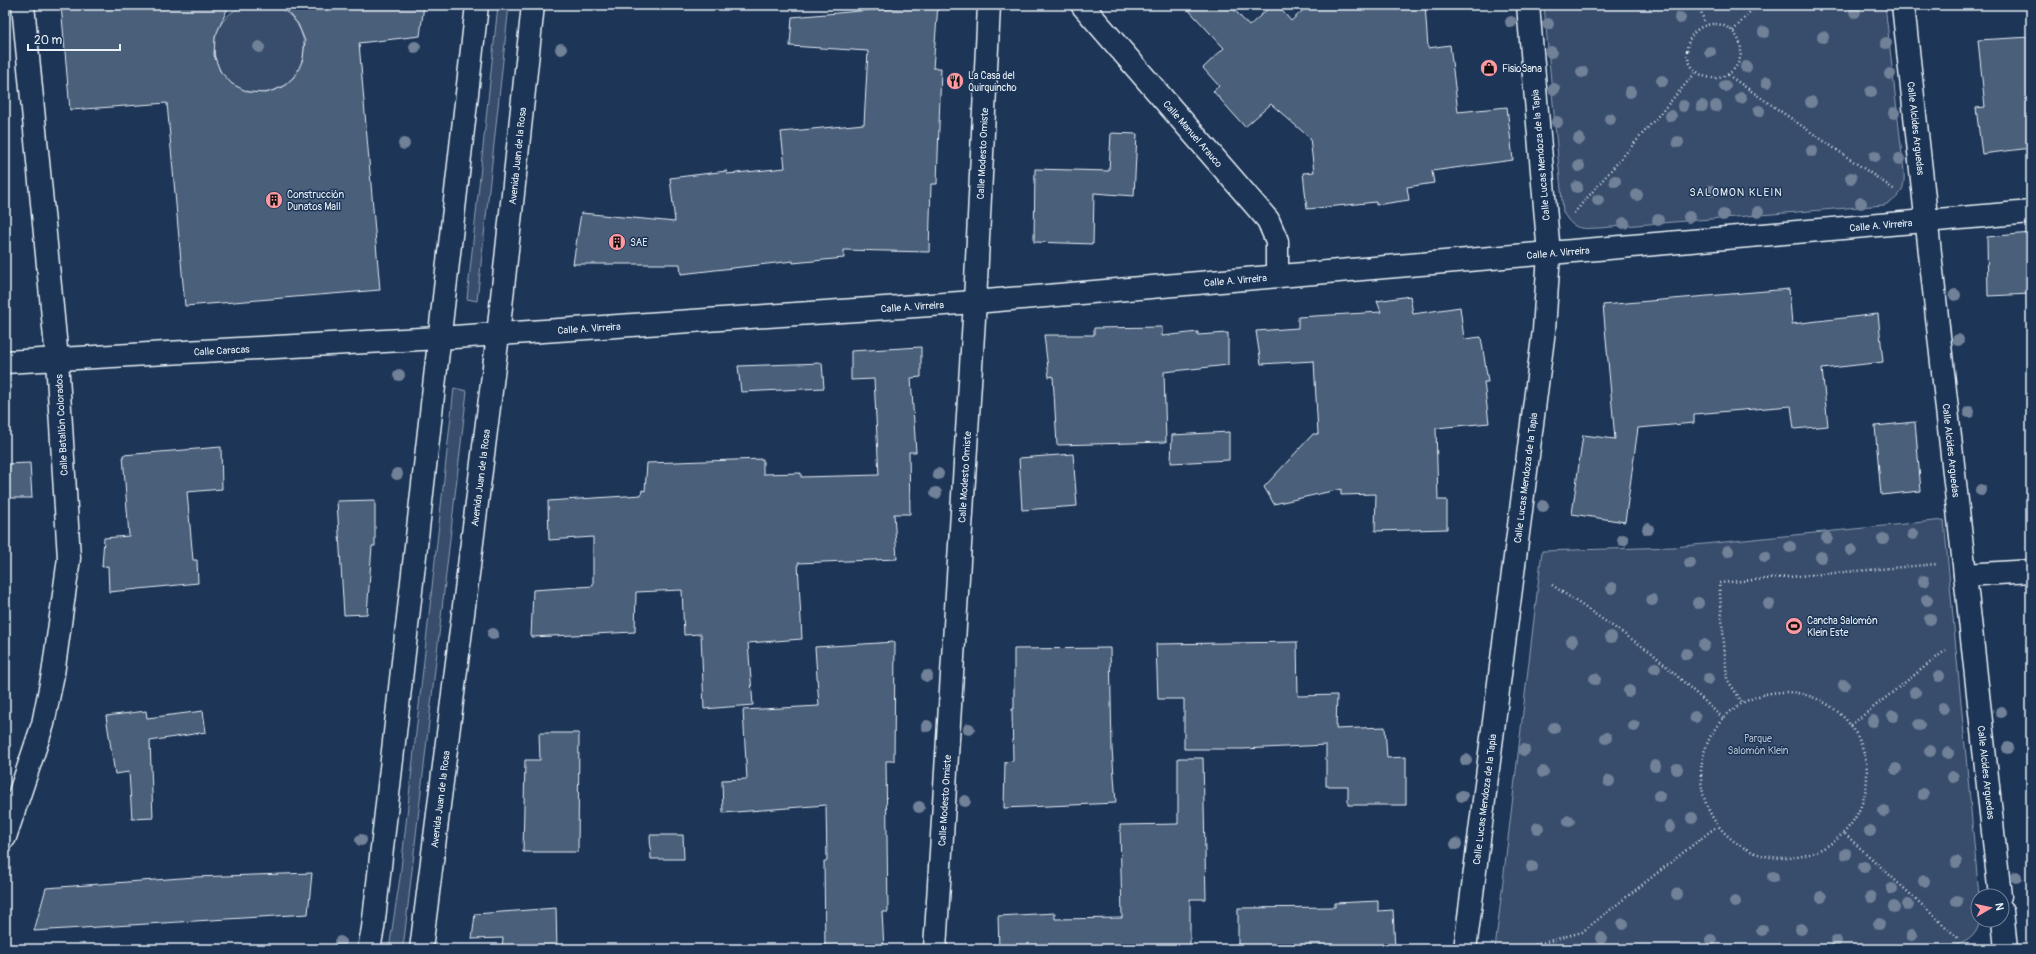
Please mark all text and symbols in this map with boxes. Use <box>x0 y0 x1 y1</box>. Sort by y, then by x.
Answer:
scale bar <box>28 26 120 52</box>
text: 20 m <box>34 33 63 48</box>
shop icon: FisioSana <box>1479 58 1499 78</box>
place label: FisioSana <box>1502 63 1542 75</box>
place label: La Casa del Quirquincho <box>968 70 1017 94</box>
restaurant icon: La Casa del Quirquincho <box>945 71 965 91</box>
street label: Calle Alcides Arguedas <box>1904 81 1927 176</box>
street label: Calle Lucas Mendoza de la Tapia <box>1529 89 1553 221</box>
street label: Calle Manuel Arauco <box>1160 98 1225 171</box>
street label: Avenida Juan de la Rosa <box>507 106 529 205</box>
street label: Calle Modesto Omiste <box>975 107 991 200</box>
district label: SALOMON KLEIN <box>1689 186 1783 199</box>
place label: Construcción Dunatos Mall <box>287 189 344 213</box>
building icon: Construcción Dunatos Mall <box>264 190 284 210</box>
street label: Calle A. Virreira <box>1849 217 1913 234</box>
building icon: SAE <box>607 232 627 252</box>
place label: SAE <box>630 237 648 249</box>
street label: Calle A. Virreira <box>1526 245 1590 262</box>
street label: Calle A. Virreira <box>1203 272 1268 289</box>
street label: Calle A. Virreira <box>880 299 945 315</box>
street label: Calle A. Virreira <box>557 321 621 337</box>
street label: Calle Caracas <box>193 343 251 359</box>
street label: Calle Batallón Colorados <box>53 373 71 476</box>
street label: Calle Alcides Arguedas <box>1939 403 1962 498</box>
street label: Calle Lucas Mendoza de la Tapia <box>1512 412 1540 544</box>
street label: Avenida Juan de la Rosa <box>469 428 493 527</box>
street label: Calle Modesto Omiste <box>956 431 974 523</box>
place label: Cancha Salomón Klein Este <box>1807 615 1878 639</box>
sports icon: Cancha Salomón Klein Este <box>1784 616 1804 636</box>
street label: Calle Alcides Arguedas <box>1974 725 1997 821</box>
street label: Calle Lucas Mendoza de la Tapia <box>1471 733 1499 865</box>
park label: Parque Salomón Klein <box>1728 733 1789 757</box>
street label: Avenida Juan de la Rosa <box>429 750 453 849</box>
street label: Calle Modesto Omiste <box>936 754 954 847</box>
north arrow <box>1970 888 2010 928</box>
text: N <box>1992 902 2006 912</box>

